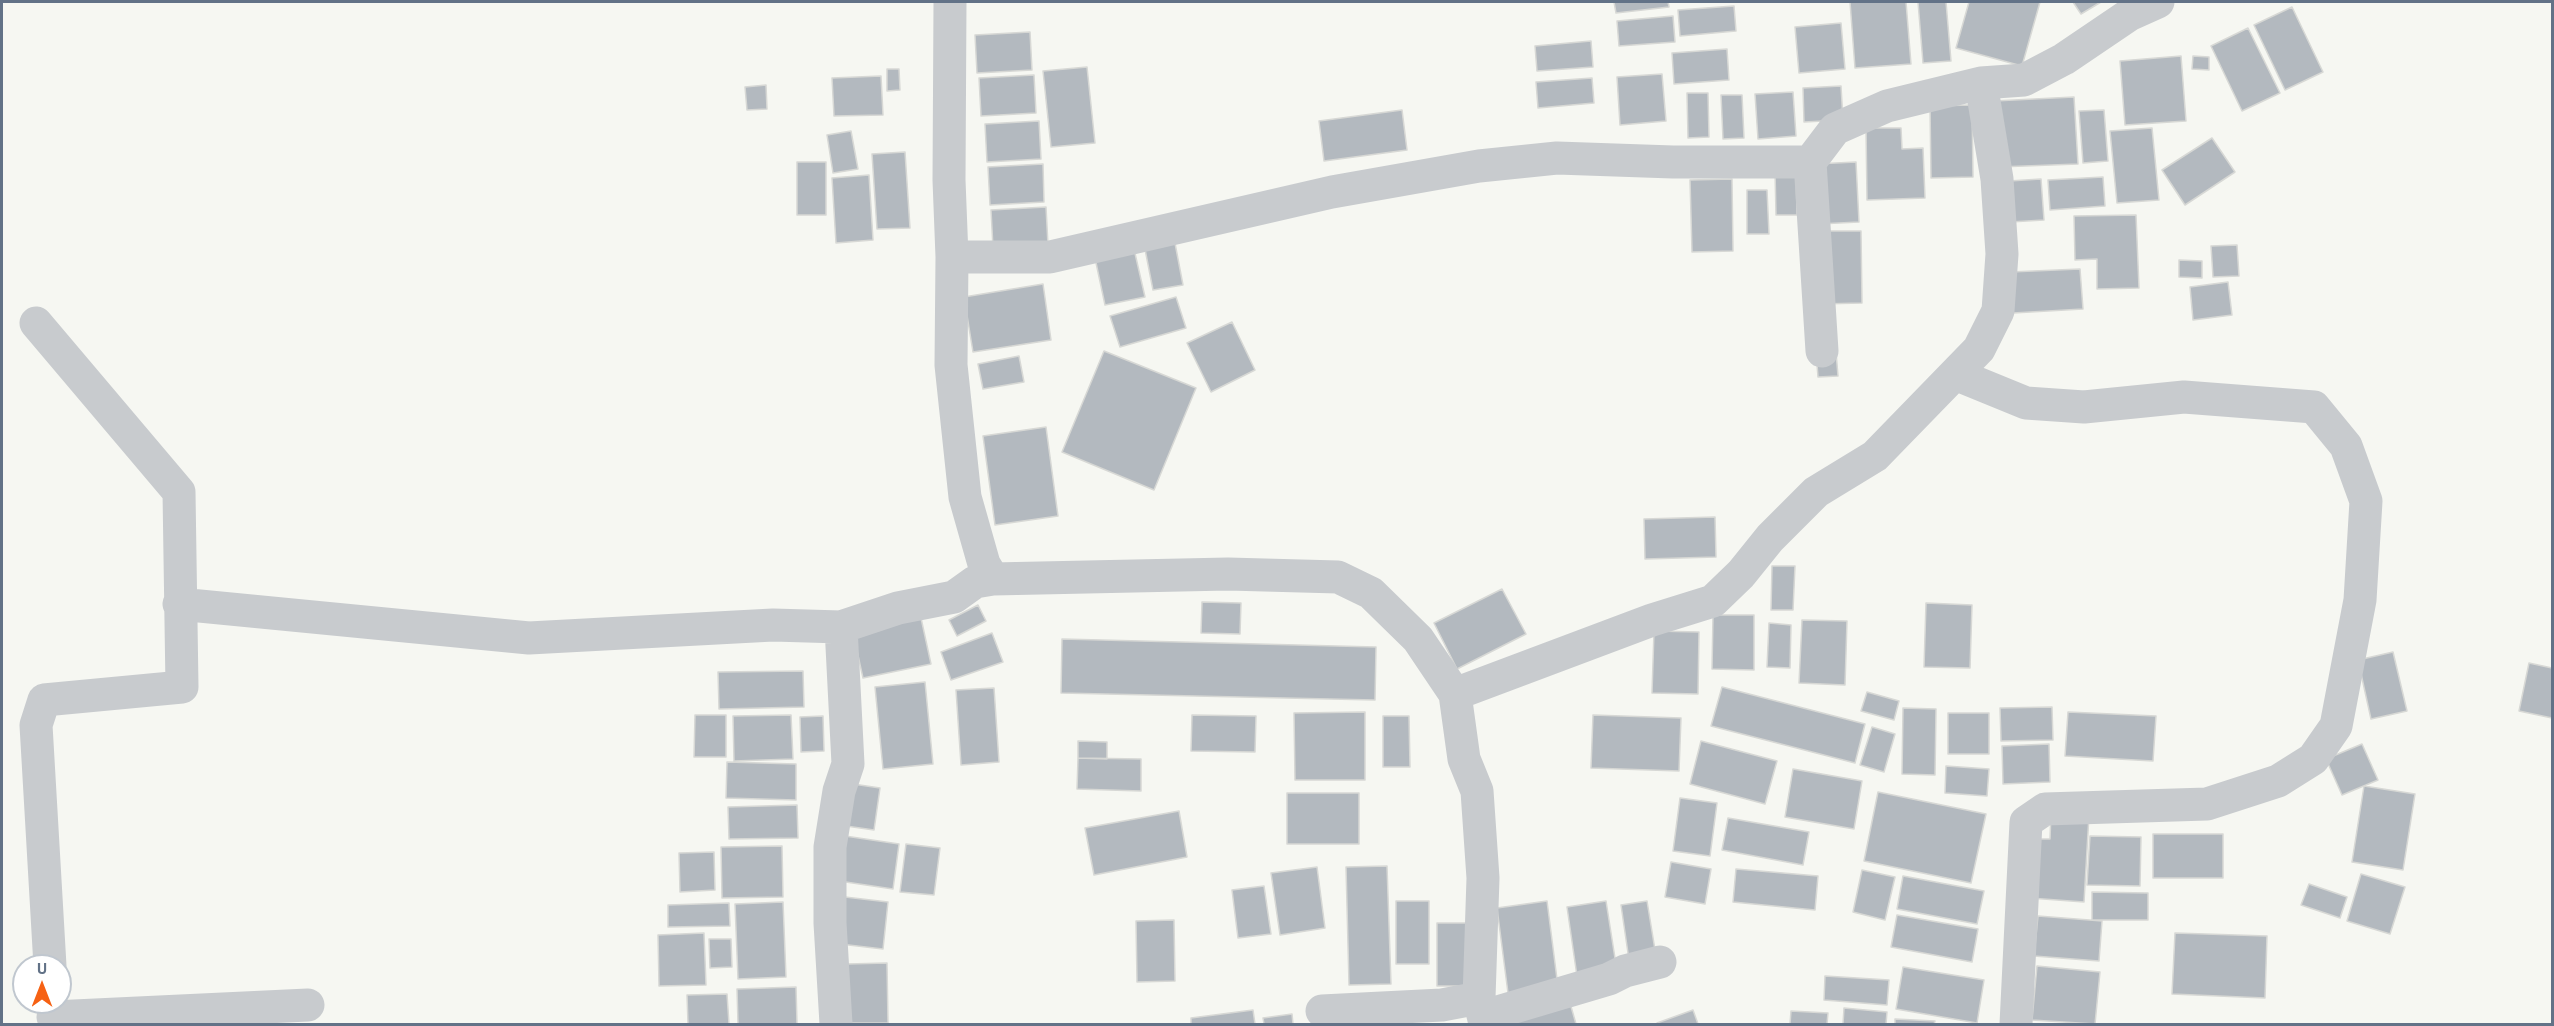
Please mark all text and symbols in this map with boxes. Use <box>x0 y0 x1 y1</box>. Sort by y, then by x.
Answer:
north arrow <box>12 954 72 1014</box>
text: U <box>37 958 47 978</box>

